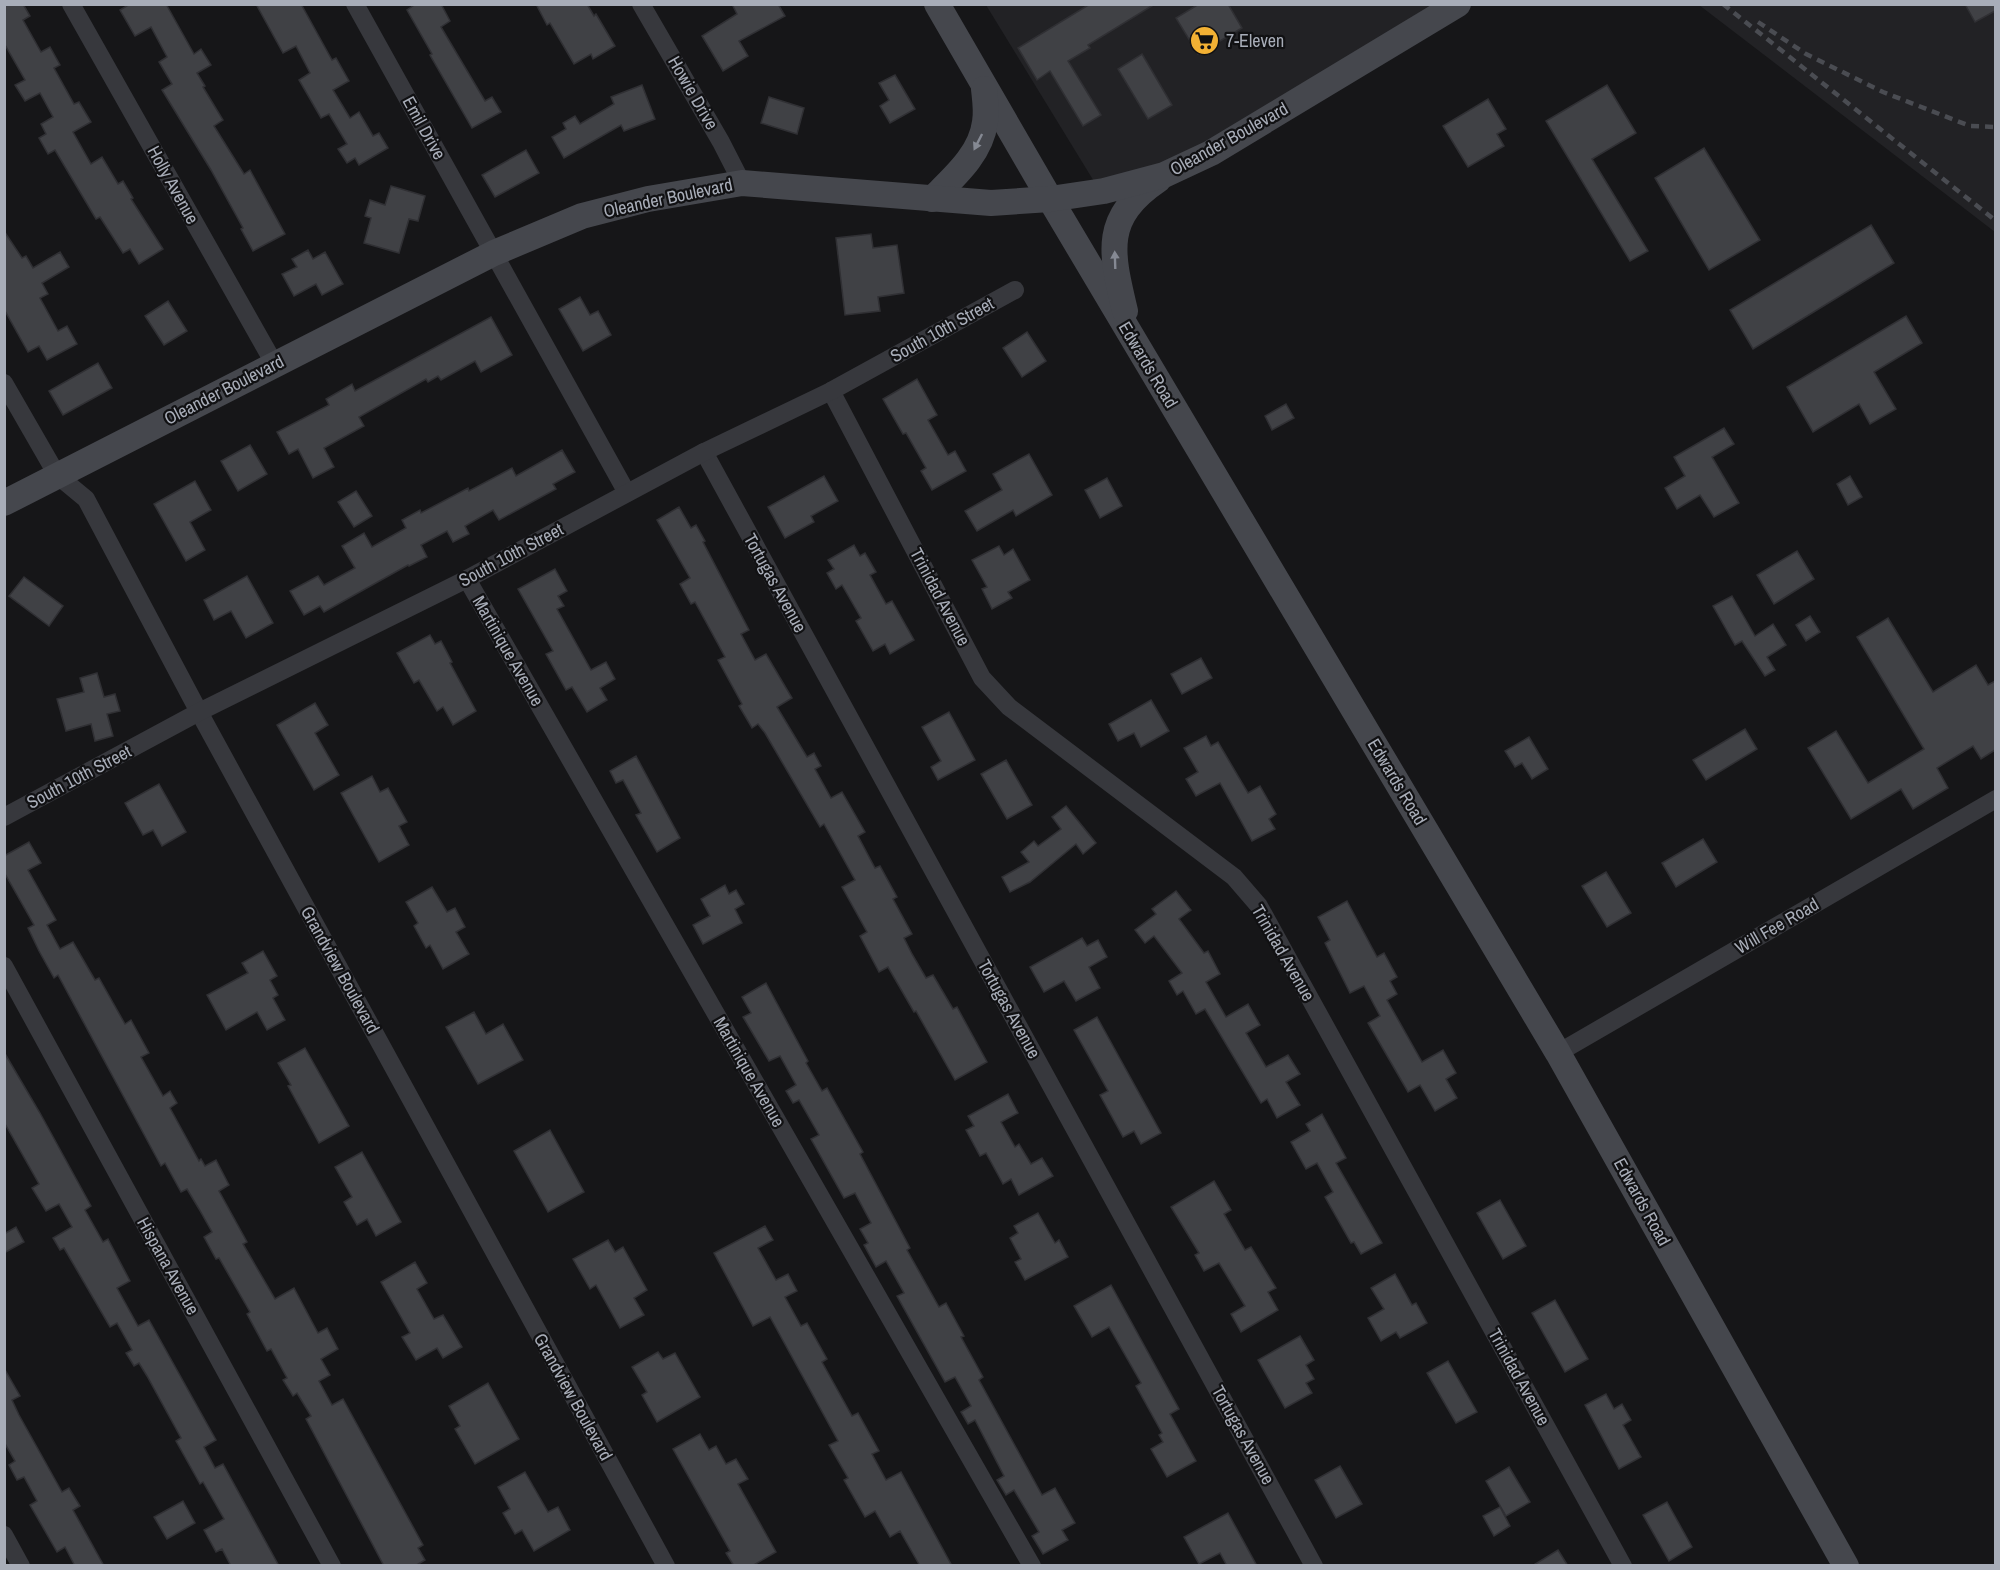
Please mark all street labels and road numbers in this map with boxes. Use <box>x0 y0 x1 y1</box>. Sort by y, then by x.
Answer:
street label: Howie Drive <box>662 51 725 134</box>
street label: Emil Drive <box>397 92 452 164</box>
street label: Oleander Boulevard <box>1165 96 1292 181</box>
street label: Holly Avenue <box>142 141 205 228</box>
street label: Oleander Boulevard <box>601 172 735 223</box>
street label: South 10th Street <box>885 291 998 368</box>
street label: Edwards Road <box>1113 317 1184 413</box>
street label: Oleander Boulevard <box>160 349 288 430</box>
street label: South 10th Street <box>454 517 567 593</box>
street label: Tortugas Avenue <box>738 529 813 637</box>
street label: Trinidad Avenue <box>904 543 977 650</box>
street label: Martinique Avenue <box>467 591 550 711</box>
street label: Edwards Road <box>1362 734 1433 830</box>
street label: South 10th Street <box>22 739 135 815</box>
street label: Will Fee Road <box>1730 892 1823 960</box>
street label: Trinidad Avenue <box>1246 900 1321 1006</box>
street label: Grandview Boulevard <box>295 902 386 1038</box>
street label: Tortugas Avenue <box>972 955 1047 1063</box>
street label: Martinique Avenue <box>708 1012 791 1132</box>
street label: Edwards Road <box>1608 1153 1677 1250</box>
street label: Hispana Avenue <box>131 1212 206 1319</box>
street label: Trinidad Avenue <box>1482 1324 1556 1430</box>
street label: Grandview Boulevard <box>528 1329 619 1465</box>
street label: Tortugas Avenue <box>1206 1381 1281 1489</box>

